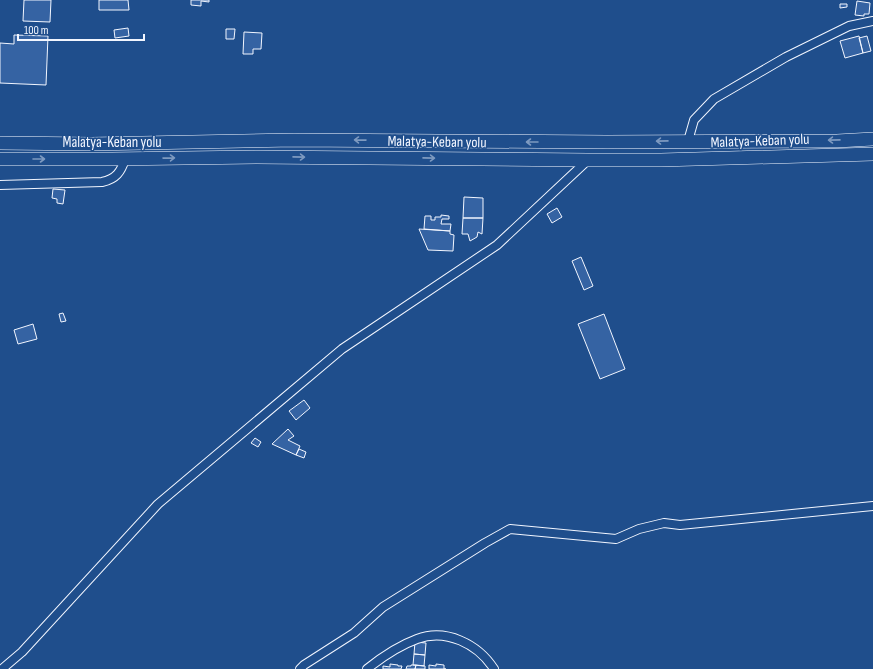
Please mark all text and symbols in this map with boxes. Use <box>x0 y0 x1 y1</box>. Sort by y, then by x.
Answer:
scale bar <box>18 16 144 42</box>
text: 100 m <box>24 23 49 38</box>
street label: Malatya-Keban yolu <box>710 130 810 152</box>
street label: Malatya-Keban yolu <box>387 132 487 152</box>
street label: Malatya-Keban yolu <box>62 133 162 152</box>
one-way arrow <box>354 136 367 144</box>
one-way arrow <box>828 136 841 144</box>
one-way arrow <box>656 137 669 145</box>
one-way arrow <box>526 138 539 146</box>
one-way arrow <box>292 153 305 161</box>
one-way arrow <box>162 154 175 162</box>
one-way arrow <box>422 154 435 162</box>
one-way arrow <box>32 155 45 163</box>

